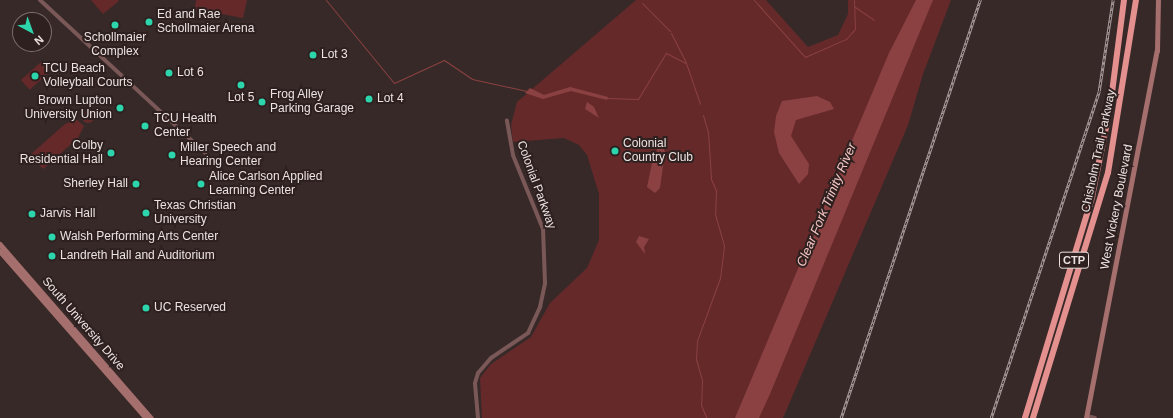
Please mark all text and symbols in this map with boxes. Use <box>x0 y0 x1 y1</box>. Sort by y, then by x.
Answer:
place label: Ed and Rae Schollmaier Arena <box>157 8 255 36</box>
north arrow <box>12 12 52 52</box>
marker: Ed and Rae Schollmaier Arena <box>144 17 154 27</box>
marker: Schollmaier Complex <box>110 20 120 30</box>
place label: Schollmaier Complex <box>84 31 146 59</box>
text: N <box>32 33 46 47</box>
place label: Lot 3 <box>321 48 348 62</box>
marker: Lot 3 <box>308 50 318 60</box>
place label: TCU Beach Volleyball Courts <box>43 62 132 90</box>
place label: Lot 6 <box>177 66 204 80</box>
marker: Lot 6 <box>164 68 174 78</box>
marker: TCU Beach Volleyball Courts <box>30 71 40 81</box>
marker: Lot 5 <box>236 80 246 90</box>
place label: Frog Alley Parking Garage <box>270 88 354 116</box>
street label: Chisholm Trail Parkway <box>1079 88 1119 214</box>
place label: Lot 5 <box>228 91 254 105</box>
place label: Lot 4 <box>377 92 404 106</box>
place label: Brown Lupton University Union <box>25 94 112 122</box>
marker: Lot 4 <box>364 94 374 104</box>
marker: Frog Alley Parking Garage <box>257 97 267 107</box>
marker: Brown Lupton University Union <box>115 103 125 113</box>
place label: TCU Health Center <box>154 112 217 140</box>
marker: TCU Health Center <box>139 120 151 132</box>
place label: Colonial Country Club <box>623 137 693 165</box>
place label: Colby Residential Hall <box>20 139 103 167</box>
street label: Colonial Parkway <box>513 139 559 231</box>
place label: Miller Speech and Hearing Center <box>180 141 276 169</box>
water label: Clear Fork Trinity River <box>794 141 860 269</box>
street label: West Vickery Boulevard <box>1098 143 1136 271</box>
marker: Colonial Country Club <box>610 146 620 156</box>
marker: Colby Residential Hall <box>106 148 116 158</box>
marker: Miller Speech and Hearing Center <box>167 150 177 160</box>
place label: Alice Carlson Applied Learning Center <box>209 170 323 198</box>
place label: Sherley Hall <box>63 177 128 191</box>
marker: Sherley Hall <box>131 179 141 189</box>
marker: Alice Carlson Applied Learning Center <box>196 179 206 189</box>
place label: Texas Christian University <box>154 199 236 227</box>
place label: Jarvis Hall <box>40 207 95 221</box>
marker: Texas Christian University <box>141 208 151 218</box>
marker: Jarvis Hall <box>27 209 37 219</box>
place label: Walsh Performing Arts Center <box>60 230 219 244</box>
marker: Walsh Performing Arts Center <box>47 232 57 242</box>
place label: Landreth Hall and Auditorium <box>60 249 215 263</box>
marker: Landreth Hall and Auditorium <box>47 251 57 261</box>
road number: CTP <box>1059 251 1089 269</box>
street label: South University Drive <box>39 274 127 374</box>
place label: UC Reserved <box>154 301 226 315</box>
marker: UC Reserved <box>141 303 151 313</box>

